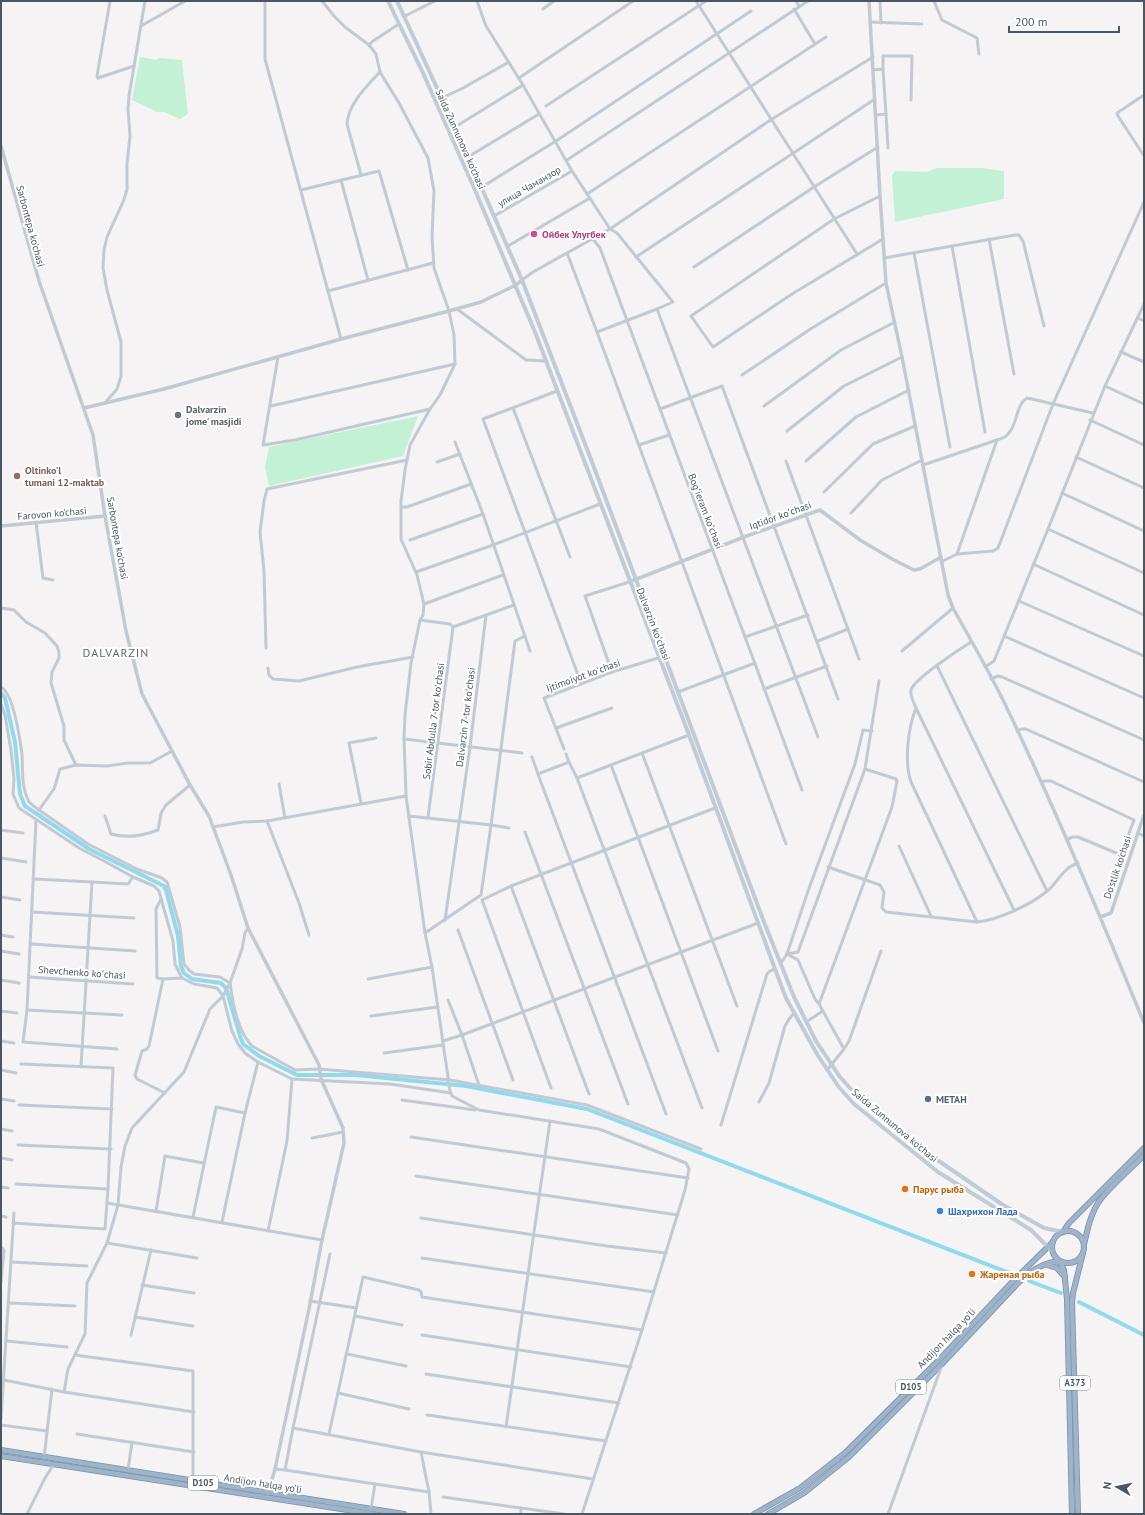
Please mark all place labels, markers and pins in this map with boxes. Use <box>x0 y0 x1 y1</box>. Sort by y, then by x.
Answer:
place label: Ойбек Улугбек <box>542 228 606 241</box>
marker: Ойбек Улугбек <box>529 229 539 239</box>
place label: Dalvarzin jome' masjidi <box>185 403 242 428</box>
marker: Dalvarzin jome' masjidi <box>173 410 183 420</box>
place label: Oltinko'l tumani 12-maktab <box>25 464 105 489</box>
marker: Oltinko'l tumani 12-maktab <box>12 471 22 481</box>
place label: МЕТАН <box>936 1093 967 1106</box>
marker: МЕТАН <box>923 1094 933 1104</box>
place label: Парус рыба <box>913 1183 964 1196</box>
marker: Парус рыба <box>900 1184 910 1194</box>
place label: Шахрихон Лада <box>948 1205 1018 1218</box>
marker: Шахрихон Лада <box>935 1206 945 1216</box>
place label: Жареная рыба <box>979 1268 1045 1281</box>
marker: Жареная рыба <box>967 1269 977 1279</box>

